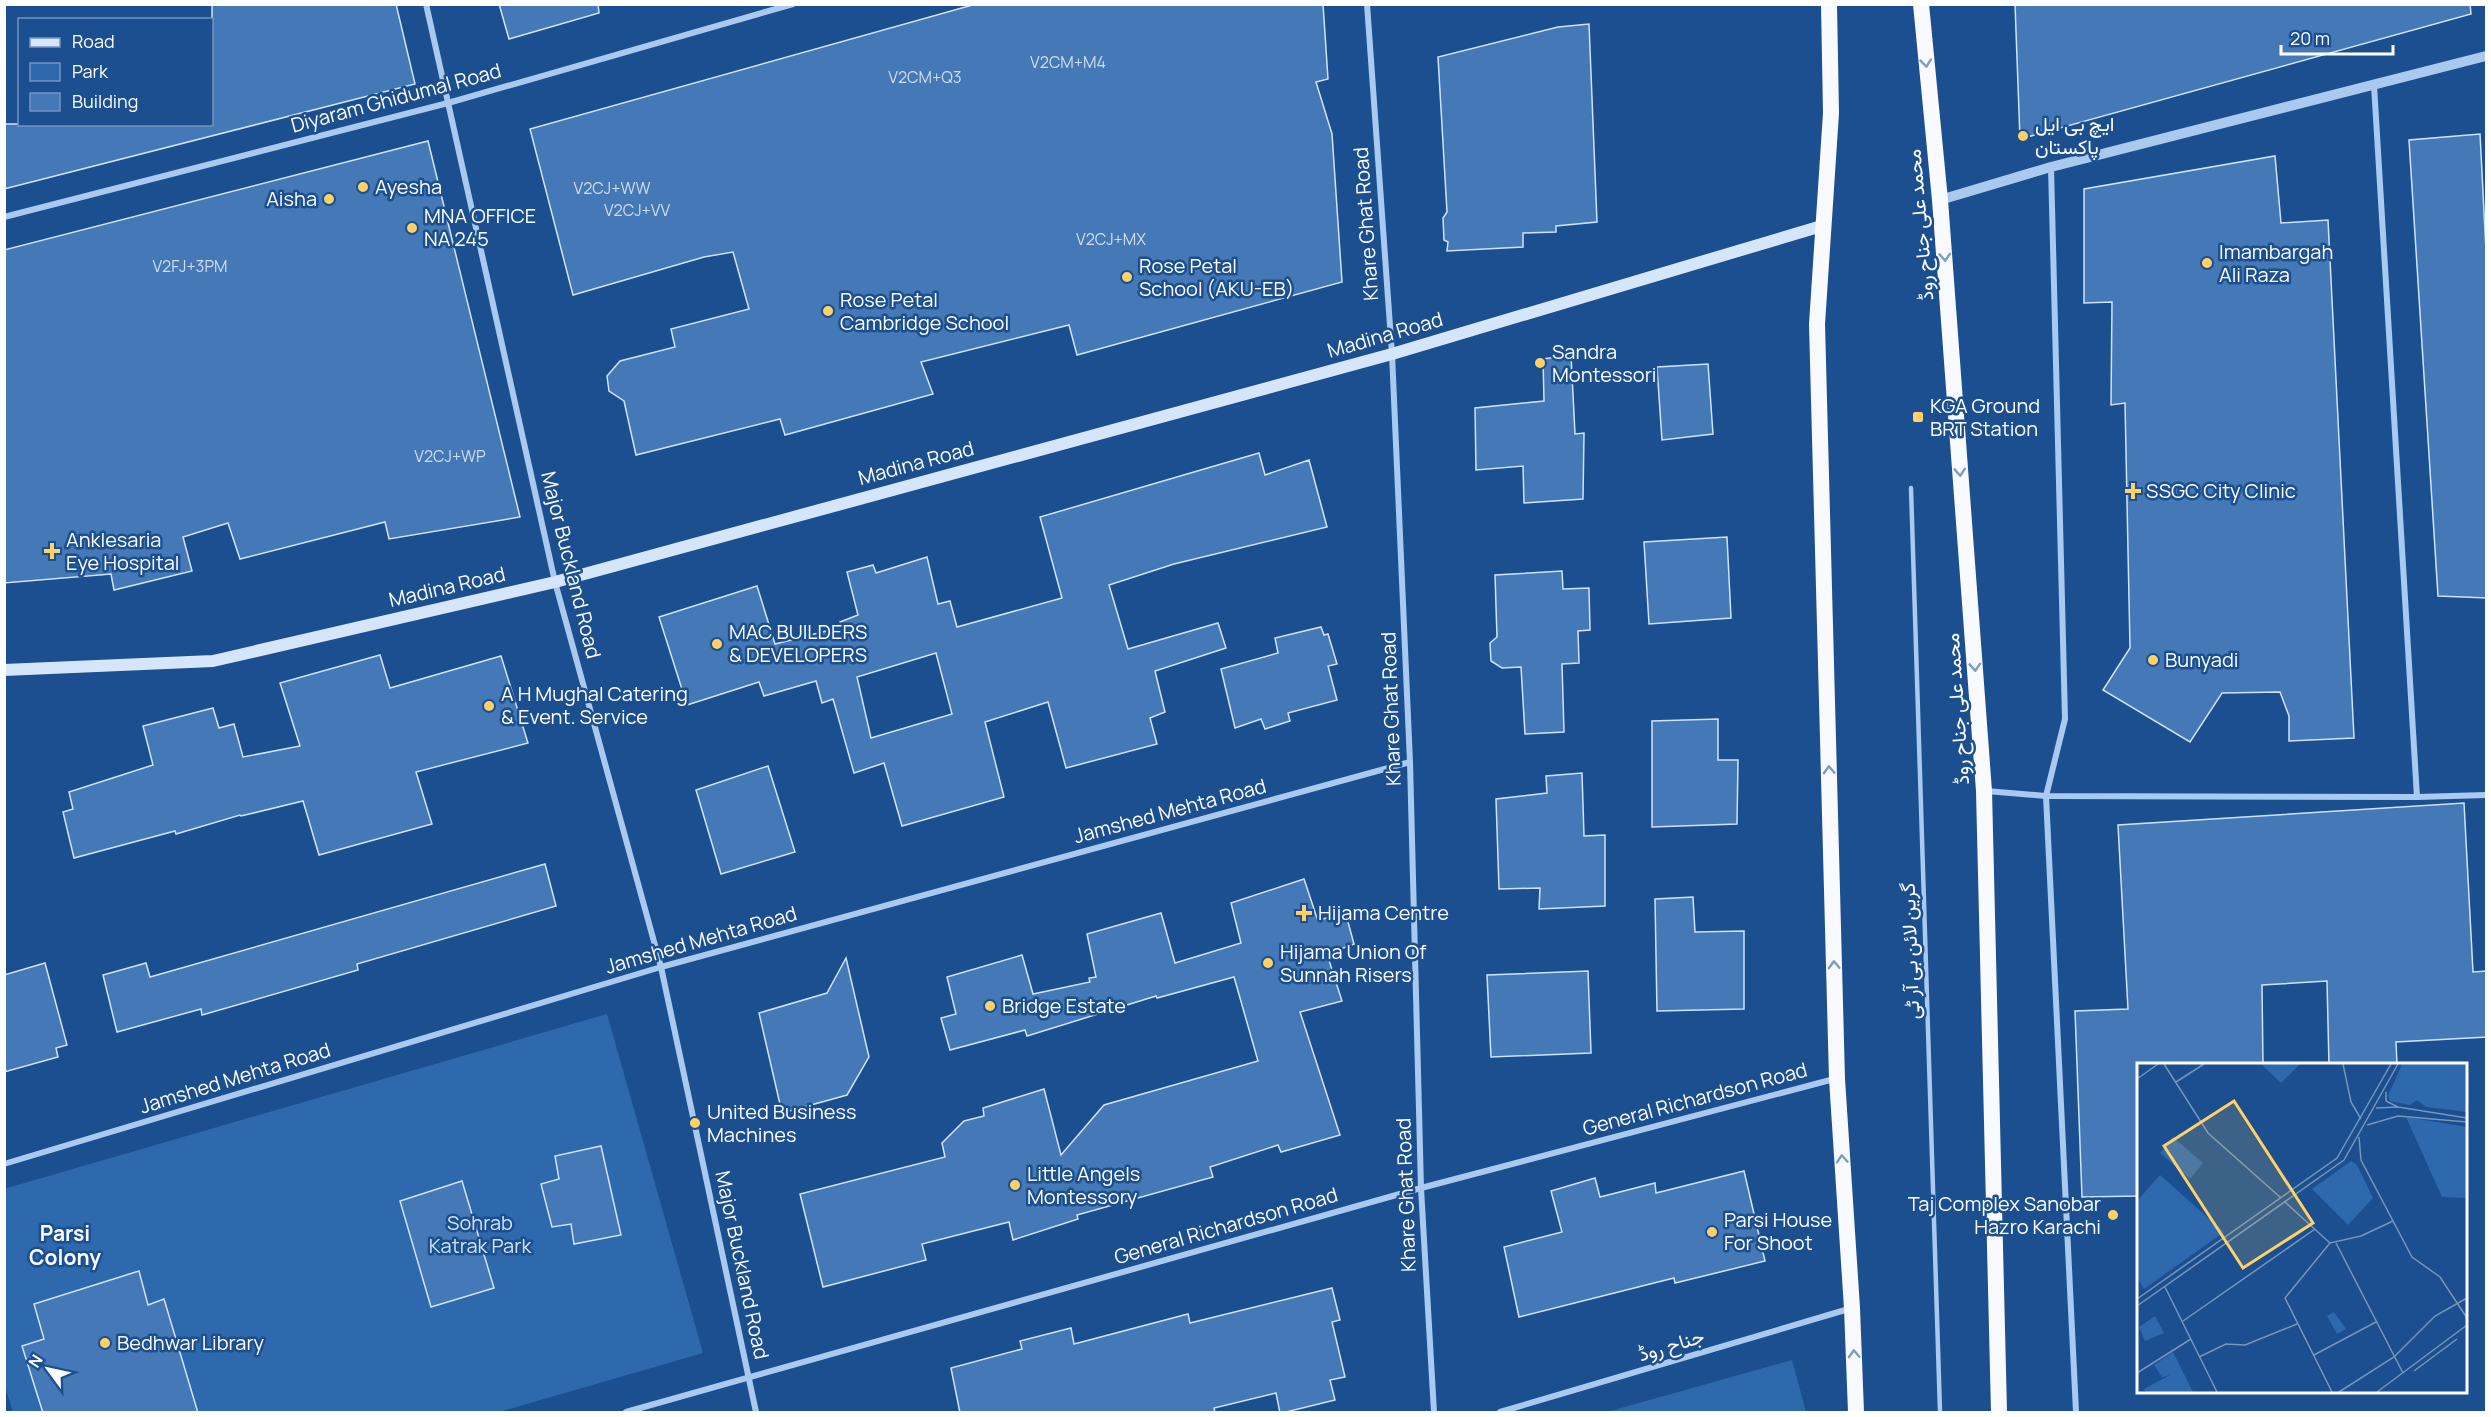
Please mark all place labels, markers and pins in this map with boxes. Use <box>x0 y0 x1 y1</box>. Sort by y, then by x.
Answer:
place label: ایچ بی ایل پاکستان <box>2035 110 2114 161</box>
marker: ایچ بی ایل پاکستان <box>2016 129 2030 143</box>
place label: Ayesha <box>375 173 442 200</box>
marker: Ayesha <box>356 180 370 194</box>
place label: Aisha <box>266 185 317 212</box>
marker: Aisha <box>322 192 336 206</box>
place label: MNA OFFICE NA 245 <box>424 202 536 252</box>
marker: MNA OFFICE NA 245 <box>405 221 419 235</box>
place label: Imambargah Ali Raza <box>2219 238 2333 288</box>
place label: Rose Petal School (AKU-EB) <box>1139 252 1294 302</box>
marker: Imambargah Ali Raza <box>2200 256 2214 270</box>
marker: Rose Petal School (AKU-EB) <box>1120 270 1134 284</box>
place label: Rose Petal Cambridge School <box>840 286 1009 336</box>
marker: Rose Petal Cambridge School <box>821 304 835 318</box>
place label: Sandra Montessori <box>1552 338 1657 388</box>
marker: Sandra Montessori <box>1533 356 1547 370</box>
place label: KGA Ground BRT Station <box>1930 392 2040 442</box>
marker: KGA Ground BRT Station <box>1911 410 1925 424</box>
place label: SSGC City Clinic <box>2146 477 2296 504</box>
marker: SSGC City Clinic <box>2124 482 2142 500</box>
place label: Anklesaria Eye Hospital <box>66 526 179 576</box>
marker: Anklesaria Eye Hospital <box>43 542 61 560</box>
place label: MAC BUILDERS & DEVELOPERS <box>729 618 867 668</box>
marker: MAC BUILDERS & DEVELOPERS <box>710 637 724 651</box>
place label: Bunyadi <box>2165 646 2238 673</box>
marker: Bunyadi <box>2146 653 2160 667</box>
place label: A H Mughal Catering & Event. Service <box>501 680 688 730</box>
marker: A H Mughal Catering & Event. Service <box>482 699 496 713</box>
place label: Hijama Centre <box>1318 899 1449 926</box>
marker: Hijama Centre <box>1295 904 1313 922</box>
place label: Hijama Union Of Sunnah Risers <box>1280 938 1426 988</box>
marker: Hijama Union Of Sunnah Risers <box>1261 956 1275 970</box>
place label: Bridge Estate <box>1002 992 1126 1019</box>
marker: Bridge Estate <box>983 999 997 1013</box>
place label: United Business Machines <box>707 1098 857 1148</box>
marker: United Business Machines <box>688 1116 702 1130</box>
place label: Little Angels Montessory <box>1027 1160 1140 1210</box>
marker: Little Angels Montessory <box>1008 1178 1022 1192</box>
place label: Taj Complex Sanobar Hazro Karachi <box>1908 1190 2101 1240</box>
place label: Parsi House For Shoot <box>1724 1206 1832 1256</box>
marker: Taj Complex Sanobar Hazro Karachi <box>2106 1208 2120 1222</box>
marker: Parsi House For Shoot <box>1705 1225 1719 1239</box>
place label: Bedhwar Library <box>117 1329 264 1356</box>
marker: Bedhwar Library <box>98 1336 112 1350</box>

